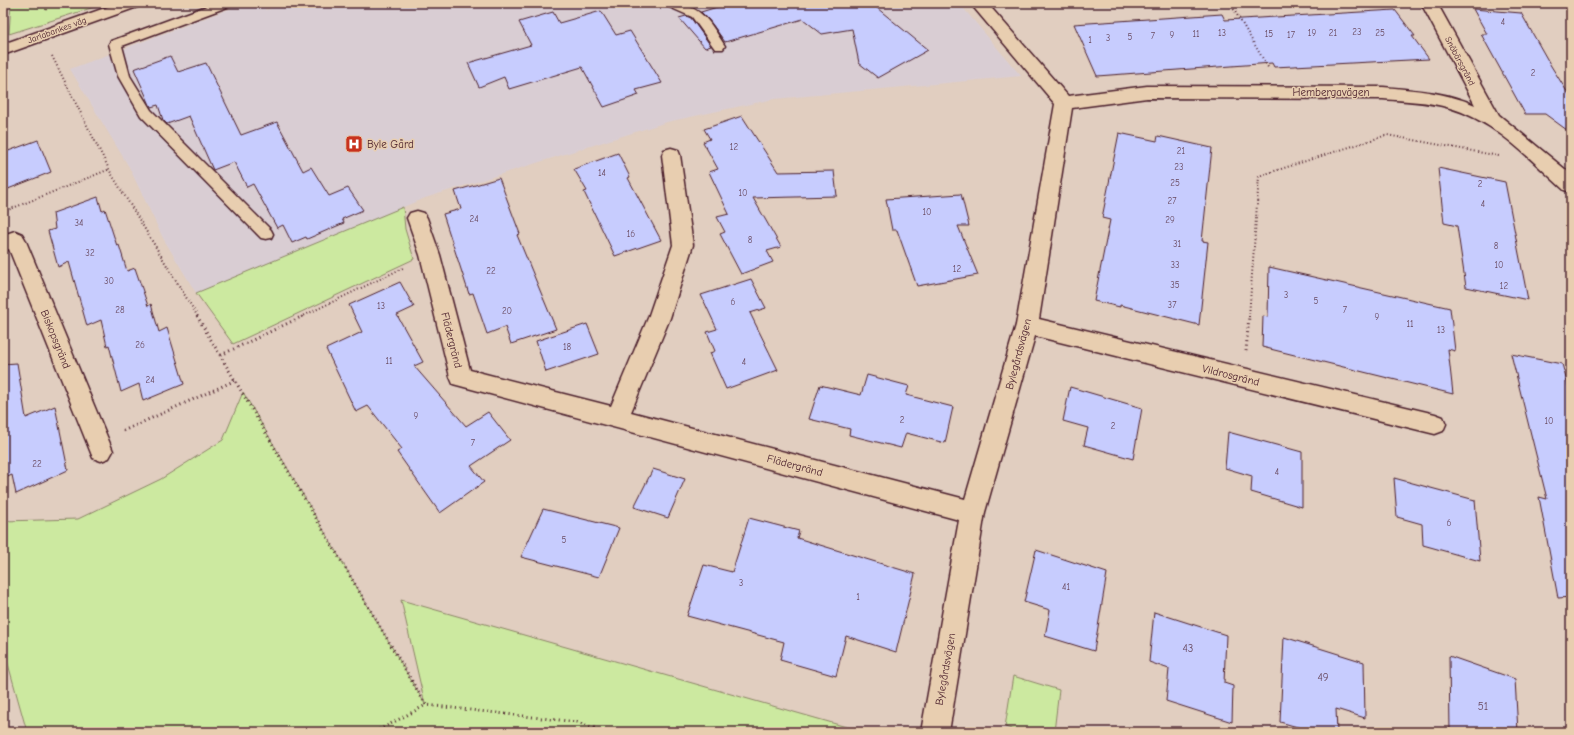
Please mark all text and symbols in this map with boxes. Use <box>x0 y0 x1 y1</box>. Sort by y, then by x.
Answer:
street label: Jarlabankes väg <box>26 15 88 45</box>
house number: 4 <box>1501 17 1505 27</box>
house number: 23 <box>1352 27 1362 37</box>
house number: 13 <box>1218 28 1226 38</box>
house number: 19 <box>1308 28 1316 38</box>
house number: 21 <box>1329 28 1338 38</box>
house number: 25 <box>1375 28 1385 38</box>
house number: 11 <box>1192 29 1200 39</box>
house number: 15 <box>1265 29 1273 39</box>
house number: 9 <box>1170 30 1175 40</box>
house number: 17 <box>1287 30 1296 40</box>
house number: 7 <box>1151 31 1156 41</box>
house number: 5 <box>1128 32 1133 42</box>
house number: 3 <box>1106 33 1110 43</box>
house number: 1 <box>1088 35 1092 45</box>
street label: Snöbärsgränd <box>1443 35 1477 87</box>
house number: 2 <box>1531 68 1536 78</box>
street label: Hembergavägen <box>1293 86 1369 99</box>
hospital icon: Byle Gård <box>344 134 364 154</box>
place label: Byle Gård <box>367 138 414 151</box>
house number: 12 <box>730 142 738 152</box>
house number: 21 <box>1177 146 1186 156</box>
house number: 23 <box>1174 162 1184 172</box>
house number: 14 <box>598 168 606 178</box>
house number: 25 <box>1170 178 1180 188</box>
house number: 2 <box>1478 179 1483 189</box>
house number: 10 <box>738 188 748 198</box>
house number: 27 <box>1168 196 1177 206</box>
house number: 4 <box>1481 199 1485 209</box>
house number: 10 <box>922 207 932 217</box>
house number: 24 <box>469 214 479 224</box>
house number: 29 <box>1165 215 1175 225</box>
house number: 34 <box>75 218 83 228</box>
house number: 16 <box>627 229 635 239</box>
house number: 8 <box>748 235 753 245</box>
house number: 31 <box>1173 239 1181 249</box>
house number: 8 <box>1494 241 1499 251</box>
house number: 32 <box>85 248 95 258</box>
house number: 33 <box>1170 260 1180 270</box>
house number: 10 <box>1494 260 1504 270</box>
house number: 12 <box>953 264 961 274</box>
house number: 22 <box>486 266 496 276</box>
house number: 30 <box>104 276 114 286</box>
house number: 35 <box>1170 280 1180 290</box>
house number: 12 <box>1500 281 1508 291</box>
house number: 3 <box>1284 290 1288 300</box>
house number: 5 <box>1314 296 1319 306</box>
house number: 6 <box>731 297 736 307</box>
house number: 37 <box>1168 300 1177 310</box>
house number: 13 <box>377 301 385 311</box>
house number: 28 <box>115 305 125 315</box>
house number: 7 <box>1343 305 1348 315</box>
house number: 20 <box>502 306 512 316</box>
street label: Biskopsgränd <box>38 308 73 371</box>
street label: Flädergränd <box>438 311 465 370</box>
house number: 9 <box>1375 312 1380 322</box>
street label: Bylegårdsvägen <box>1003 317 1034 391</box>
house number: 11 <box>1406 319 1414 329</box>
house number: 13 <box>1437 325 1445 335</box>
house number: 26 <box>135 340 145 350</box>
house number: 18 <box>563 342 571 352</box>
house number: 11 <box>385 356 393 366</box>
house number: 4 <box>742 357 746 367</box>
street label: Vildrosgränd <box>1201 362 1261 389</box>
house number: 24 <box>145 375 155 385</box>
house number: 9 <box>414 411 419 421</box>
house number: 2 <box>900 415 905 425</box>
house number: 10 <box>1544 416 1554 426</box>
house number: 2 <box>1111 421 1116 431</box>
house number: 7 <box>471 438 476 448</box>
street label: Flädergränd <box>766 452 824 479</box>
house number: 22 <box>32 459 42 469</box>
house number: 4 <box>1275 467 1279 477</box>
house number: 6 <box>1447 518 1452 528</box>
house number: 5 <box>562 535 567 545</box>
house number: 3 <box>739 578 743 588</box>
house number: 41 <box>1062 582 1070 592</box>
house number: 1 <box>856 592 860 602</box>
street label: Bylegårdsvägen <box>933 632 958 706</box>
house number: 43 <box>1183 642 1193 655</box>
house number: 49 <box>1317 671 1329 684</box>
house number: 51 <box>1478 700 1488 713</box>

